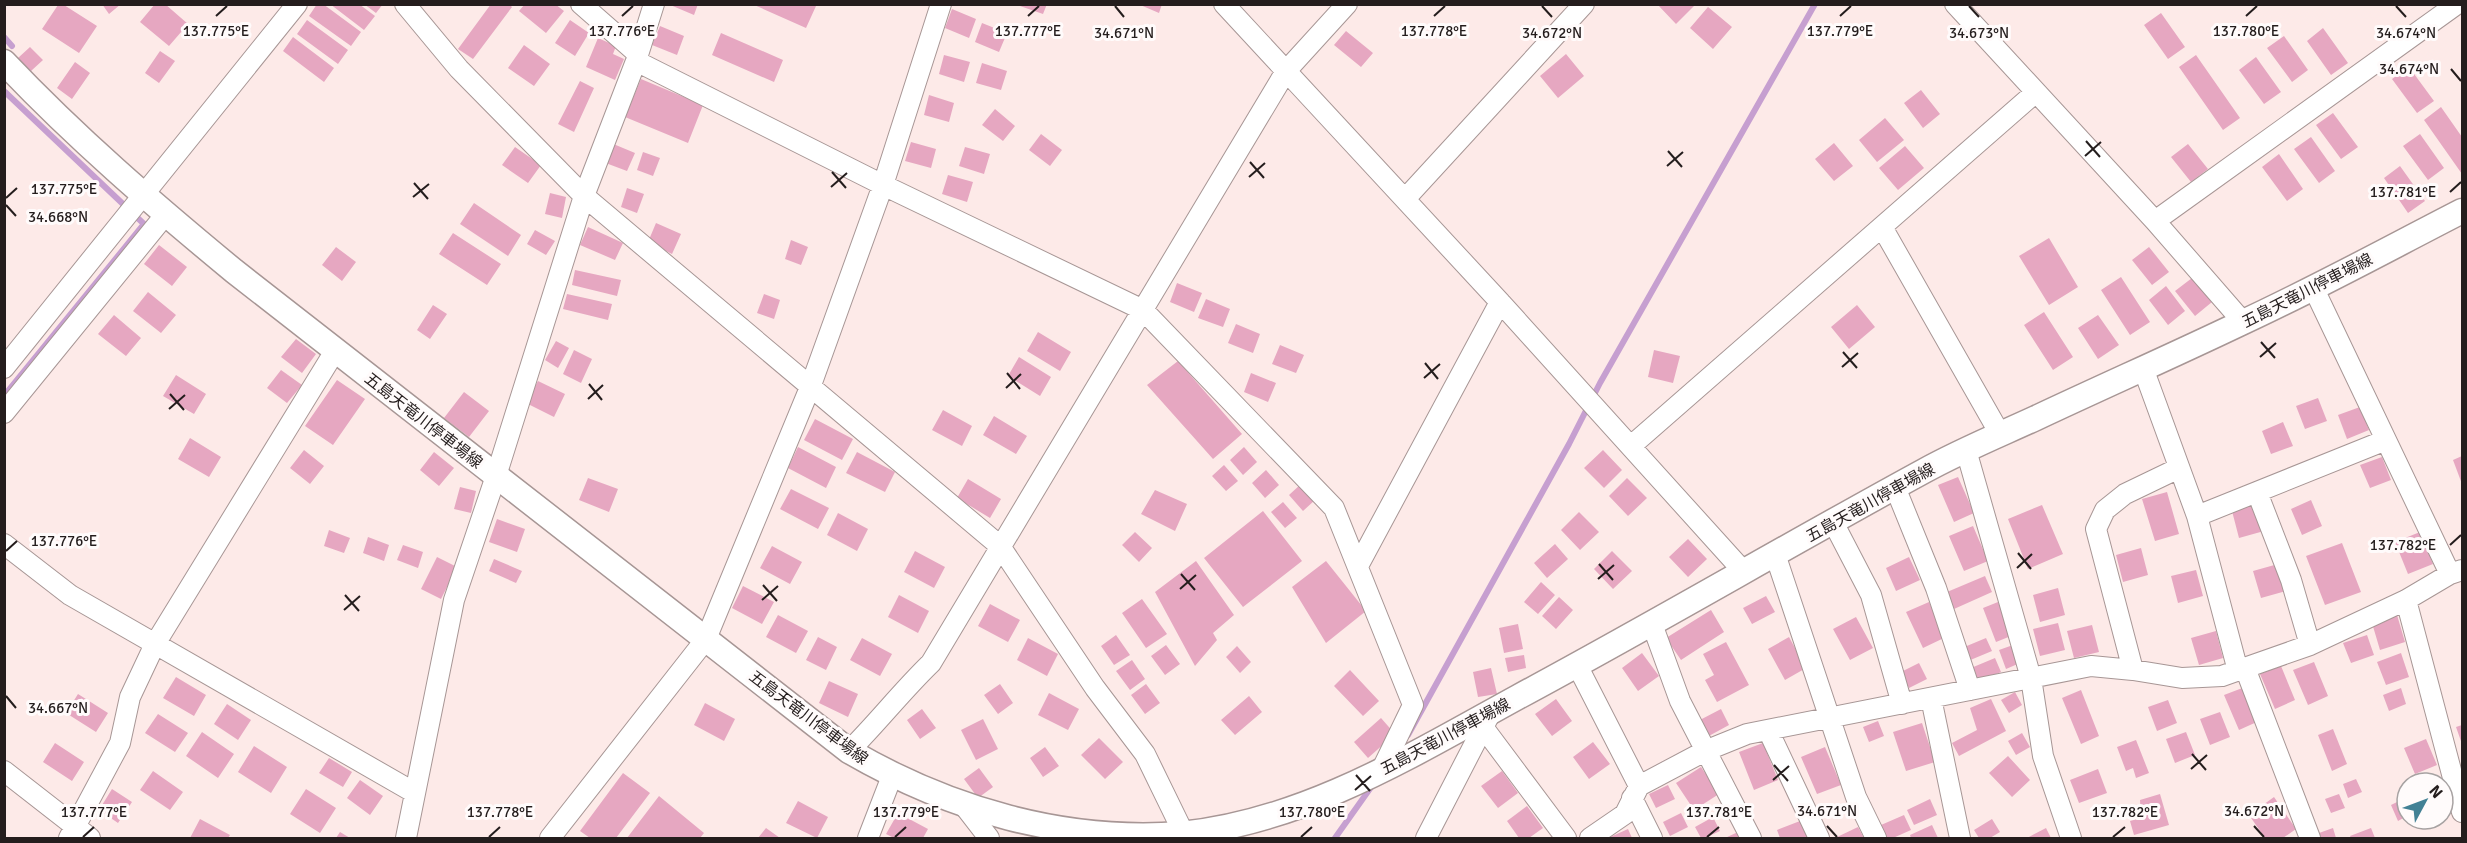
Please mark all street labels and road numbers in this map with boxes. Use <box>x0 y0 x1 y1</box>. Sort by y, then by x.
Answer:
street label: 五島天竜川停車場線 <box>2239 249 2376 332</box>
street label: 五島天竜川停車場線 <box>360 369 486 473</box>
street label: 五島天竜川停車場線 <box>1803 459 1938 547</box>
street label: 五島天竜川停車場線 <box>745 666 872 769</box>
street label: 五島天竜川停車場線 <box>1377 694 1514 780</box>

